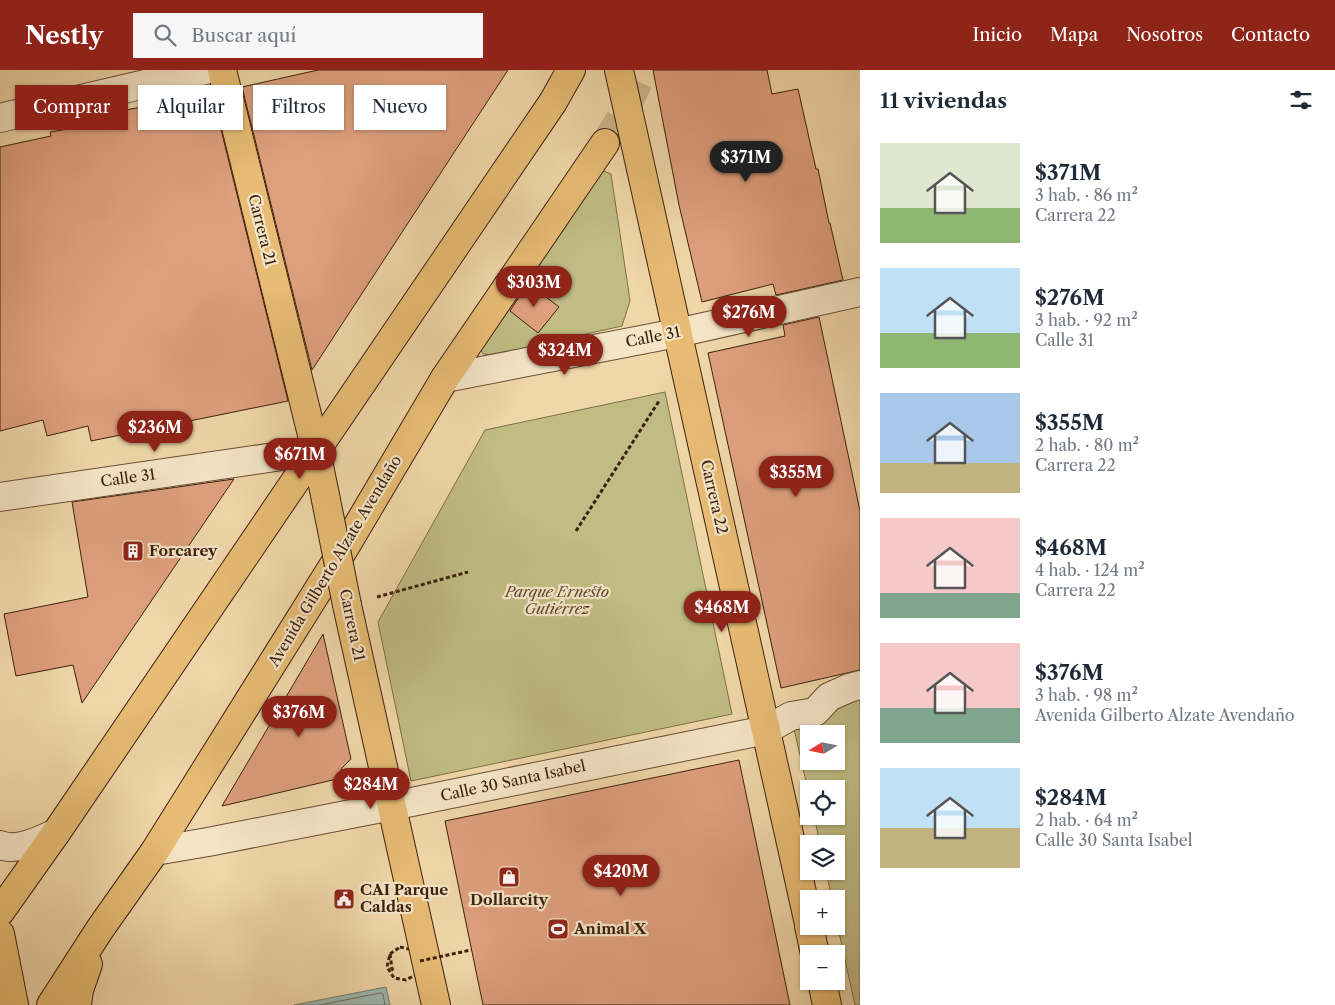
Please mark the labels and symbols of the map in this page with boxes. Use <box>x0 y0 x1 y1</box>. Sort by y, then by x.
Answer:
pin: $371M <box>711 140 781 183</box>
street label: Carrera 21 <box>244 192 281 268</box>
pin: $303M <box>499 266 569 308</box>
pin: $276M <box>714 296 784 338</box>
street label: Calle 31 <box>624 322 683 351</box>
pin: $324M <box>530 334 600 376</box>
pin: $236M <box>120 410 190 453</box>
pin: $671M <box>265 438 335 480</box>
street label: Avenida Gilberto Alzate Avendaño <box>263 452 405 671</box>
pin: $355M <box>761 456 831 498</box>
street label: Carrera 22 <box>697 458 732 536</box>
street label: Calle 31 <box>99 464 157 491</box>
building icon: Forcarey <box>121 539 145 563</box>
place label: Forcarey <box>149 541 218 560</box>
park label: Parque Ernesto Gutiérrez <box>504 582 609 618</box>
street label: Carrera 21 <box>336 587 370 663</box>
pin: $468M <box>687 590 757 633</box>
pin: $376M <box>264 696 334 738</box>
north arrow <box>800 725 845 770</box>
street label: Calle 30 Santa Isabel <box>439 756 588 805</box>
pin: $284M <box>336 768 406 810</box>
pin: $420M <box>586 854 656 897</box>
shop icon: Dollarcity <box>497 865 521 889</box>
place label: CAI Parque Caldas <box>360 880 448 916</box>
public building icon: CAI Parque Caldas <box>332 887 356 911</box>
place label: Dollarcity <box>470 890 549 909</box>
sports icon: Animal X <box>546 917 570 941</box>
place label: Animal X <box>573 919 647 938</box>

